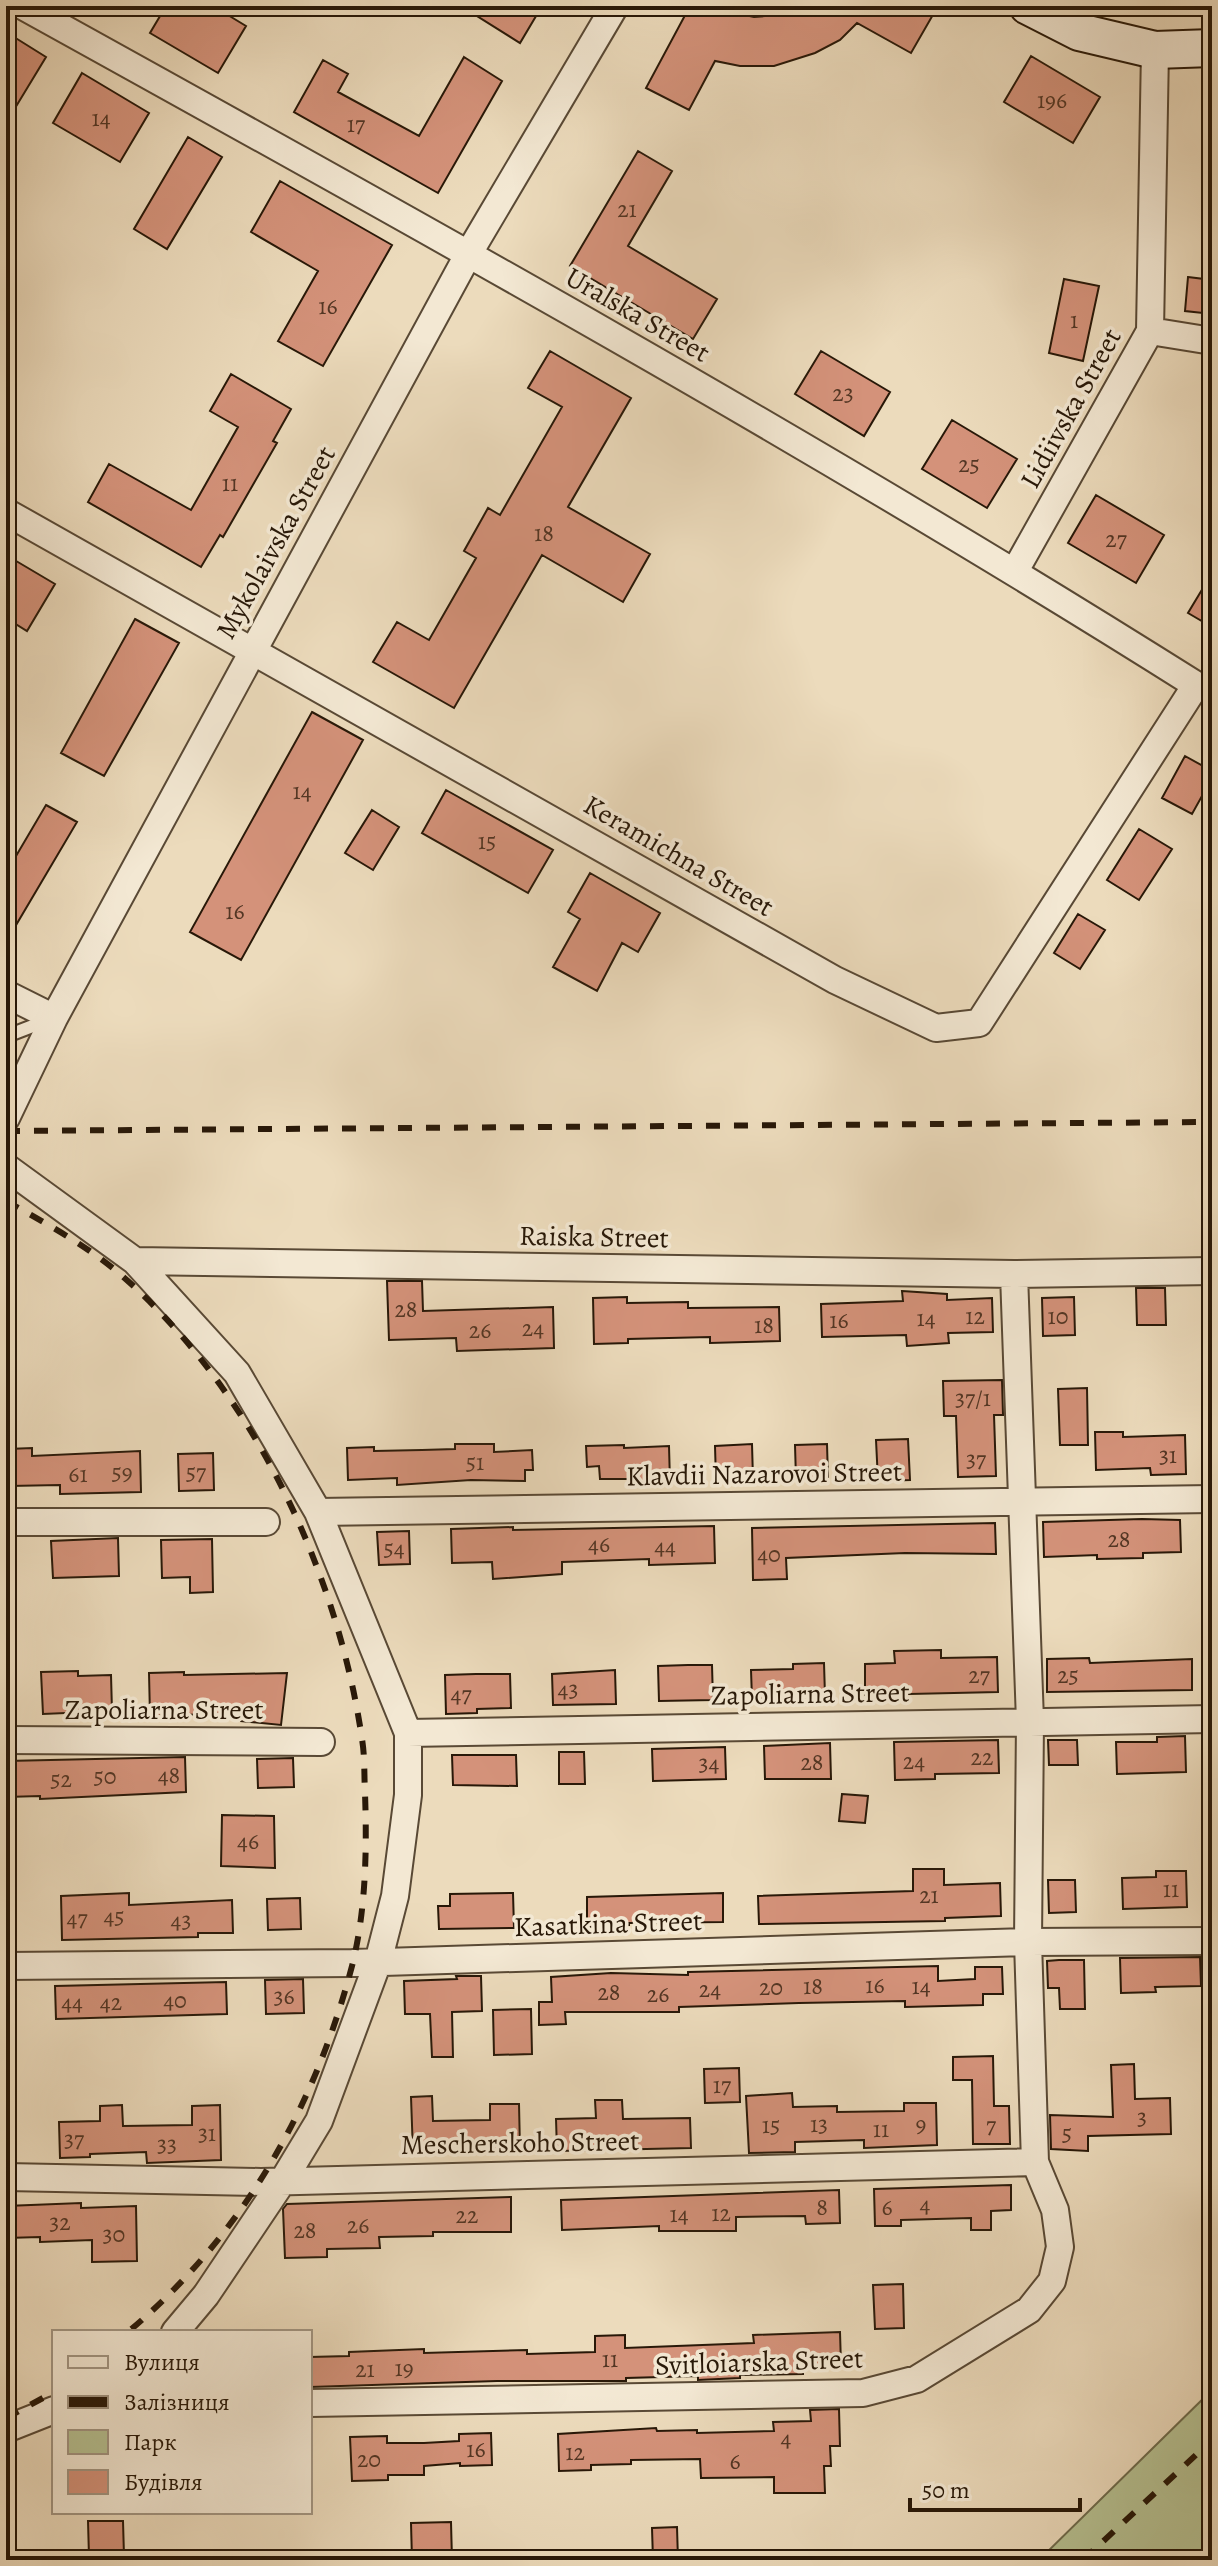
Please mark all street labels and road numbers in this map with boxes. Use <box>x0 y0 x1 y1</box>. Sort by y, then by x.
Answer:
street label: Uralska Street <box>558 258 717 372</box>
street label: Lidiivska Street <box>1011 322 1131 495</box>
street label: Mykolaivska Street <box>207 439 345 646</box>
street label: Keramichna Street <box>577 786 780 926</box>
street label: Raiska Street <box>519 1217 669 1257</box>
street label: Klavdii Nazarovoi Street <box>626 1453 902 1495</box>
street label: Zapoliarna Street <box>710 1673 910 1715</box>
street label: Zapoliarna Street <box>65 1691 263 1729</box>
street label: Kasatkina Street <box>513 1902 703 1946</box>
street label: Mescherskoho Street <box>400 2122 640 2164</box>
street label: Svitloiarska Street <box>654 2339 864 2385</box>

